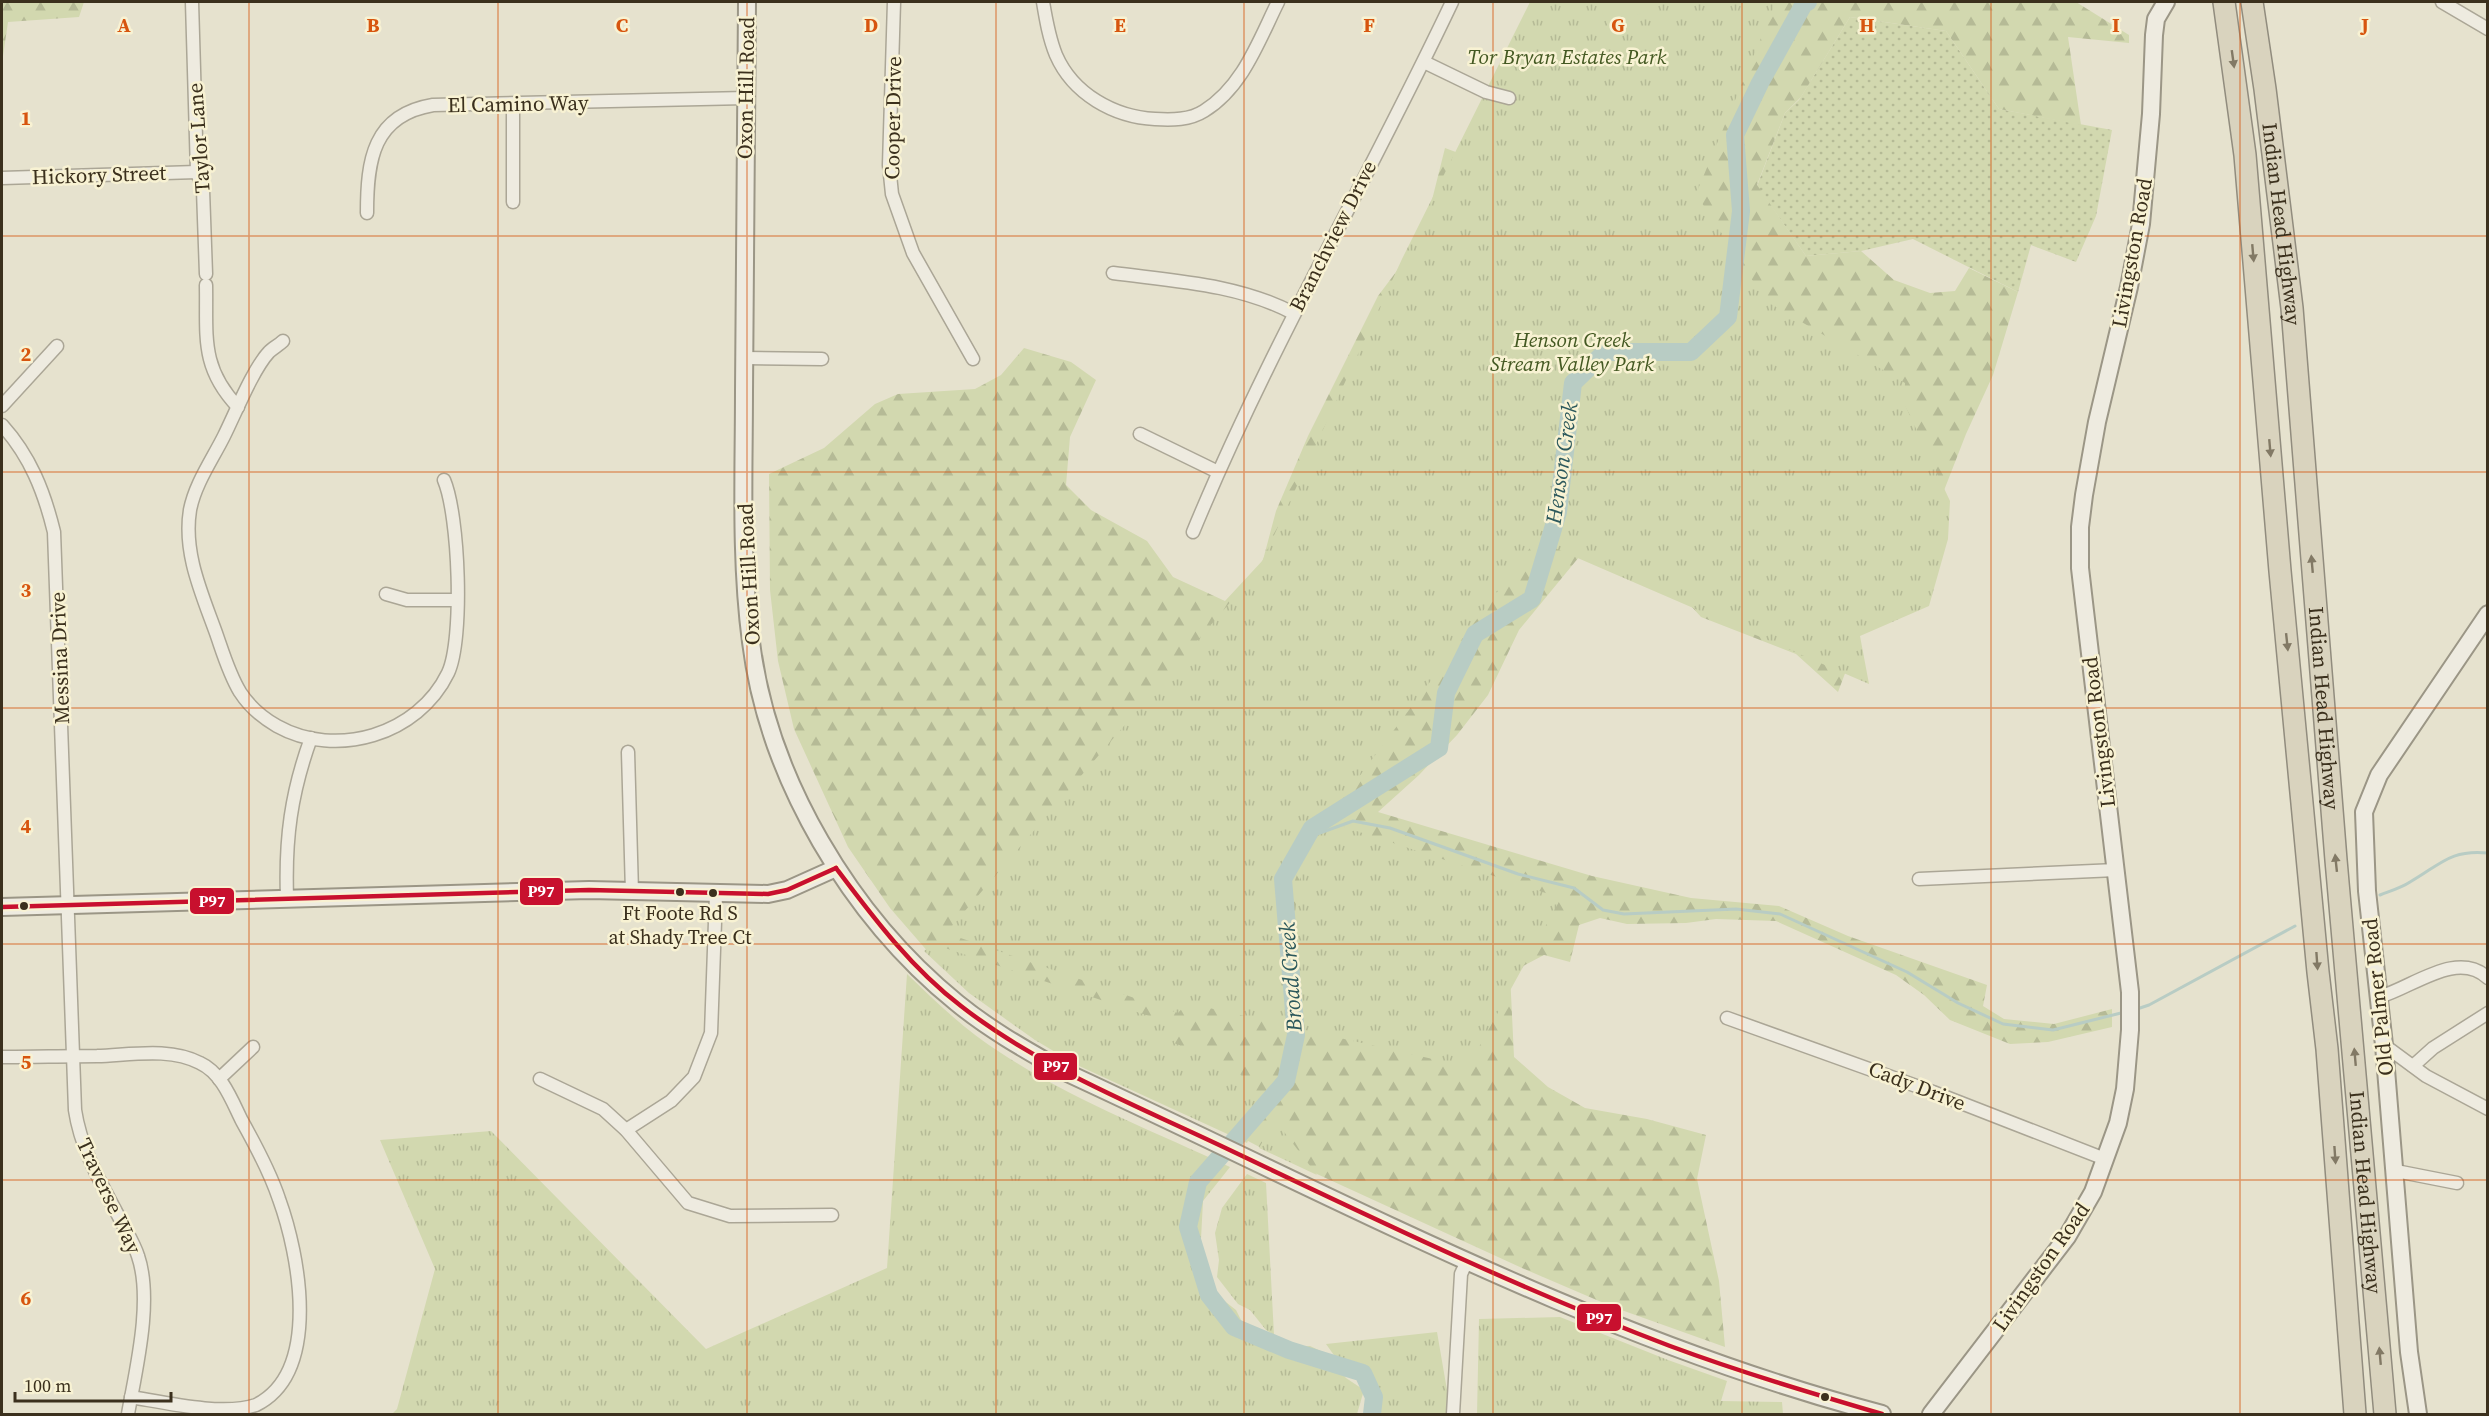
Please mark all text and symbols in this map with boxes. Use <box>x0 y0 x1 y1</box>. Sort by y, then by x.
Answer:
text: A <box>117 11 131 39</box>
text: B <box>366 11 380 39</box>
text: C <box>616 11 628 39</box>
text: D <box>864 11 878 39</box>
text: E <box>1114 11 1126 39</box>
text: F <box>1363 11 1375 39</box>
text: G <box>1611 11 1625 39</box>
text: H <box>1859 11 1875 39</box>
text: I <box>2112 11 2120 39</box>
text: J <box>2359 11 2369 39</box>
street label: Oxon Hill Road <box>730 16 761 159</box>
park label: Tor Bryan Estates Park <box>1467 42 1667 71</box>
one-way arrow <box>2229 50 2238 69</box>
street label: Cooper Drive <box>877 56 908 180</box>
street label: Taylor Lane <box>180 82 217 194</box>
street label: El Camino Way <box>447 88 589 119</box>
text: 1 <box>21 104 31 132</box>
street label: Indian Head Highway <box>2255 121 2308 326</box>
street label: Branchview Drive <box>1282 155 1383 316</box>
street label: Hickory Street <box>31 158 167 191</box>
street label: Livingston Road <box>2104 176 2159 330</box>
one-way arrow <box>2248 244 2258 263</box>
park label: Henson Creek Stream Valley Park <box>1490 325 1654 378</box>
text: 2 <box>21 340 32 368</box>
water label: Henson Creek <box>1537 399 1584 527</box>
one-way arrow <box>2265 438 2275 457</box>
street label: Oxon Hill Road <box>730 502 767 646</box>
one-way arrow <box>2307 555 2317 574</box>
text: 3 <box>21 576 32 604</box>
street label: Messina Drive <box>43 591 76 725</box>
street label: Indian Head Highway <box>2302 605 2347 811</box>
one-way arrow <box>2282 632 2292 651</box>
street label: Livingston Road <box>2075 655 2122 809</box>
text: 4 <box>21 812 32 840</box>
one-way arrow <box>2331 854 2341 873</box>
line badge: P97 <box>519 877 564 906</box>
text: P97 <box>527 880 555 902</box>
marker: Ft Foote Rd S at Shady Tree Ct <box>674 886 686 898</box>
line badge: P97 <box>189 887 235 915</box>
unlabelled marker <box>707 887 719 899</box>
text: P97 <box>198 890 226 912</box>
place label: Ft Foote Rd S at Shady Tree Ct <box>608 899 752 951</box>
unlabelled marker <box>18 900 30 912</box>
street label: Old Palmer Road <box>2355 917 2400 1077</box>
water label: Broad Creek <box>1271 921 1309 1034</box>
one-way arrow <box>2312 952 2321 971</box>
text: 5 <box>21 1048 32 1076</box>
one-way arrow <box>2350 1048 2360 1067</box>
line badge: P97 <box>1033 1052 1078 1081</box>
street label: Cady Drive <box>1864 1054 1970 1117</box>
text: P97 <box>1042 1055 1070 1077</box>
street label: Indian Head Highway <box>2342 1090 2389 1295</box>
street label: Traverse Way <box>70 1133 149 1259</box>
one-way arrow <box>2330 1146 2340 1165</box>
street label: Livingston Road <box>1985 1196 2096 1337</box>
text: 6 <box>21 1284 32 1312</box>
line badge: P97 <box>1576 1303 1622 1332</box>
text: P97 <box>1585 1307 1613 1329</box>
one-way arrow <box>2375 1347 2385 1366</box>
scale bar <box>15 1365 171 1403</box>
text: 100 m <box>24 1373 71 1398</box>
unlabelled marker <box>1819 1391 1831 1403</box>

